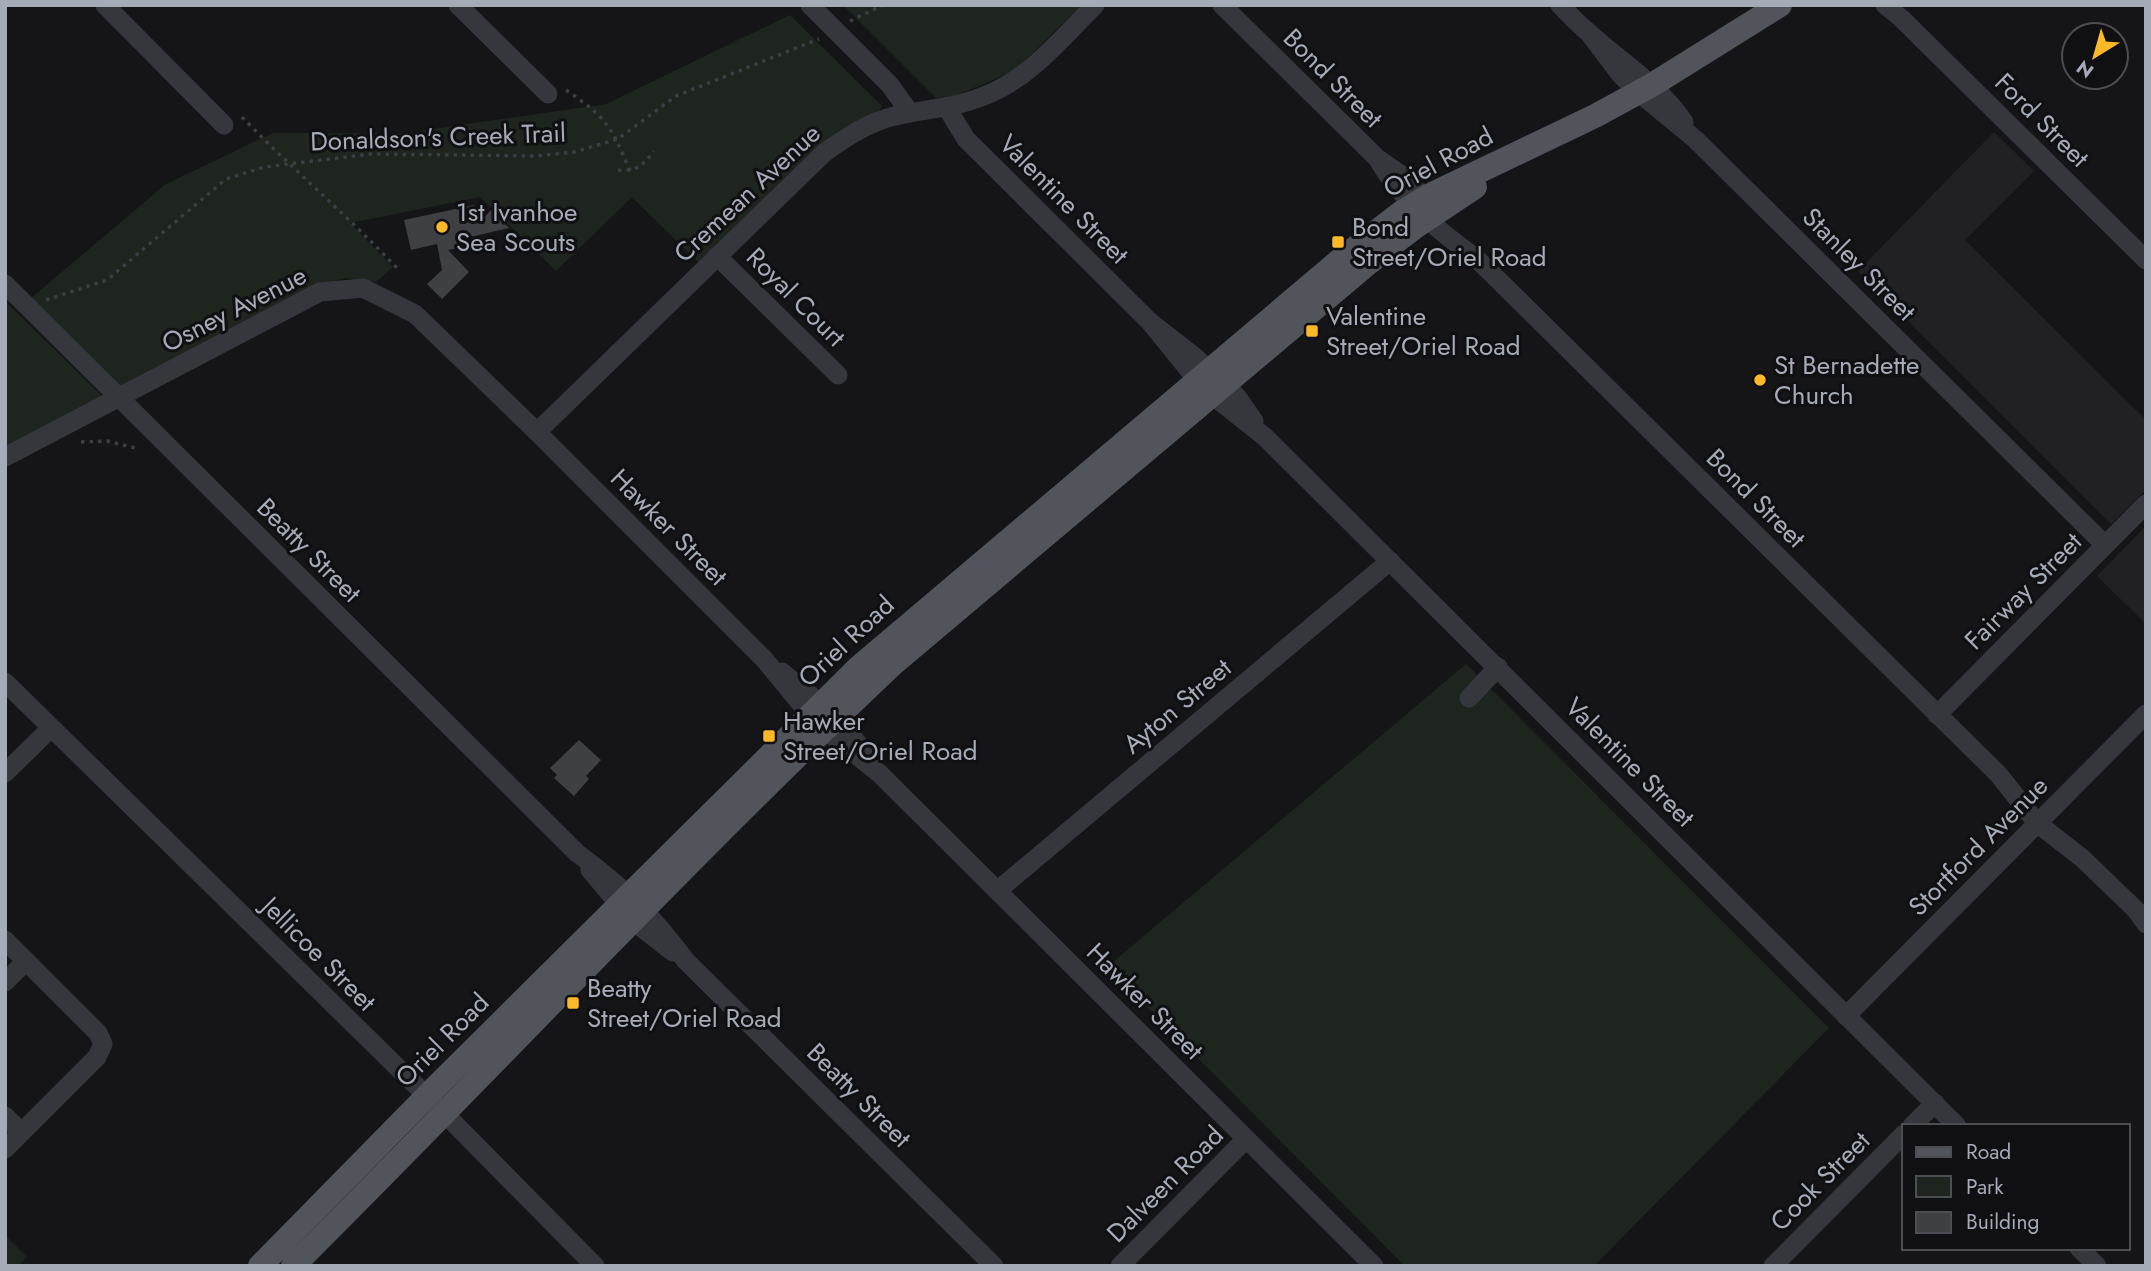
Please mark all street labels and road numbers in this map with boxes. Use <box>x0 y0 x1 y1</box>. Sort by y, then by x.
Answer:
street label: Bond Street <box>1275 20 1392 137</box>
street label: Ford Street <box>1986 64 2098 176</box>
street label: Donaldson's Creek Trail <box>309 114 567 160</box>
street label: Cremean Avenue <box>665 115 829 271</box>
street label: Oriel Road <box>1376 117 1500 207</box>
street label: Valentine Street <box>990 125 1138 273</box>
street label: Stanley Street <box>1794 199 1925 330</box>
street label: Royal Court <box>738 239 855 356</box>
street label: Osney Avenue <box>155 256 313 362</box>
street label: Bond Street <box>1698 440 1815 557</box>
street label: Hawker Street <box>602 460 737 595</box>
street label: Beatty Street <box>248 489 370 611</box>
street label: Fairway Street <box>1956 523 2091 658</box>
street label: Oriel Road <box>789 586 903 696</box>
street label: Ayton Street <box>1115 649 1240 763</box>
street label: Valentine Street <box>1556 688 1704 836</box>
street label: Stortford Avenue <box>1900 768 2056 924</box>
street label: Jellicoe Street <box>251 886 385 1020</box>
street label: Hawker Street <box>1078 934 1213 1069</box>
street label: Oriel Road <box>386 984 498 1096</box>
street label: Beatty Street <box>798 1034 920 1156</box>
street label: Dalveen Road <box>1098 1117 1232 1251</box>
street label: Cook Street <box>1761 1122 1879 1240</box>

